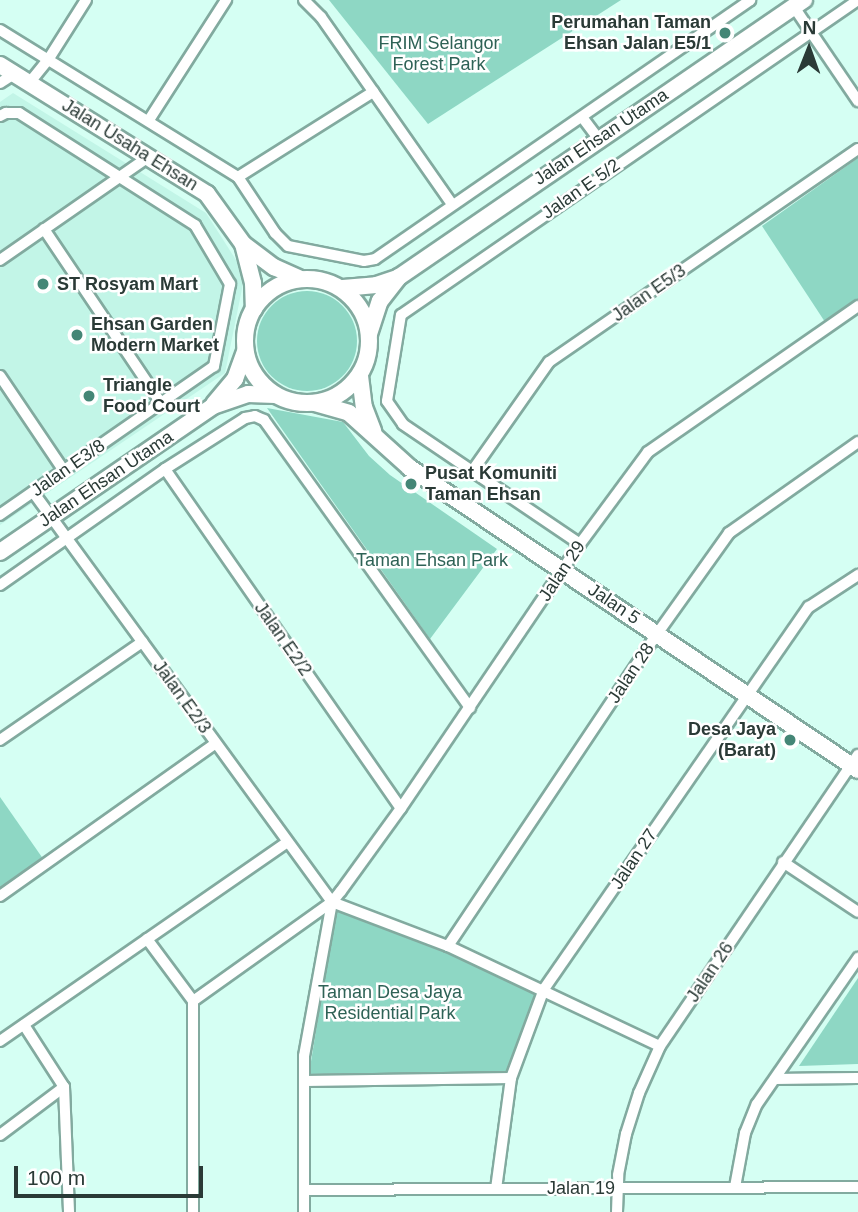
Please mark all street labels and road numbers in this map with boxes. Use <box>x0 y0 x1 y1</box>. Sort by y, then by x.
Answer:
street label: Jalan Ehsan Utama <box>530 84 672 190</box>
street label: Jalan Usaha Ehsan <box>58 94 202 196</box>
street label: Jalan E 5/2 <box>538 154 624 224</box>
street label: Jalan E5/3 <box>608 260 690 326</box>
street label: Jalan Ehsan Utama <box>35 426 177 532</box>
street label: Jalan E3/8 <box>27 435 109 501</box>
street label: Jalan 29 <box>534 537 590 605</box>
street label: Jalan 5 <box>584 579 644 629</box>
street label: Jalan E2/2 <box>250 598 316 680</box>
street label: Jalan 28 <box>603 639 659 707</box>
street label: Jalan E2/3 <box>148 656 216 738</box>
street label: Jalan 27 <box>606 825 662 893</box>
street label: Jalan 26 <box>682 938 738 1006</box>
street label: Jalan 19 <box>547 1177 615 1199</box>

